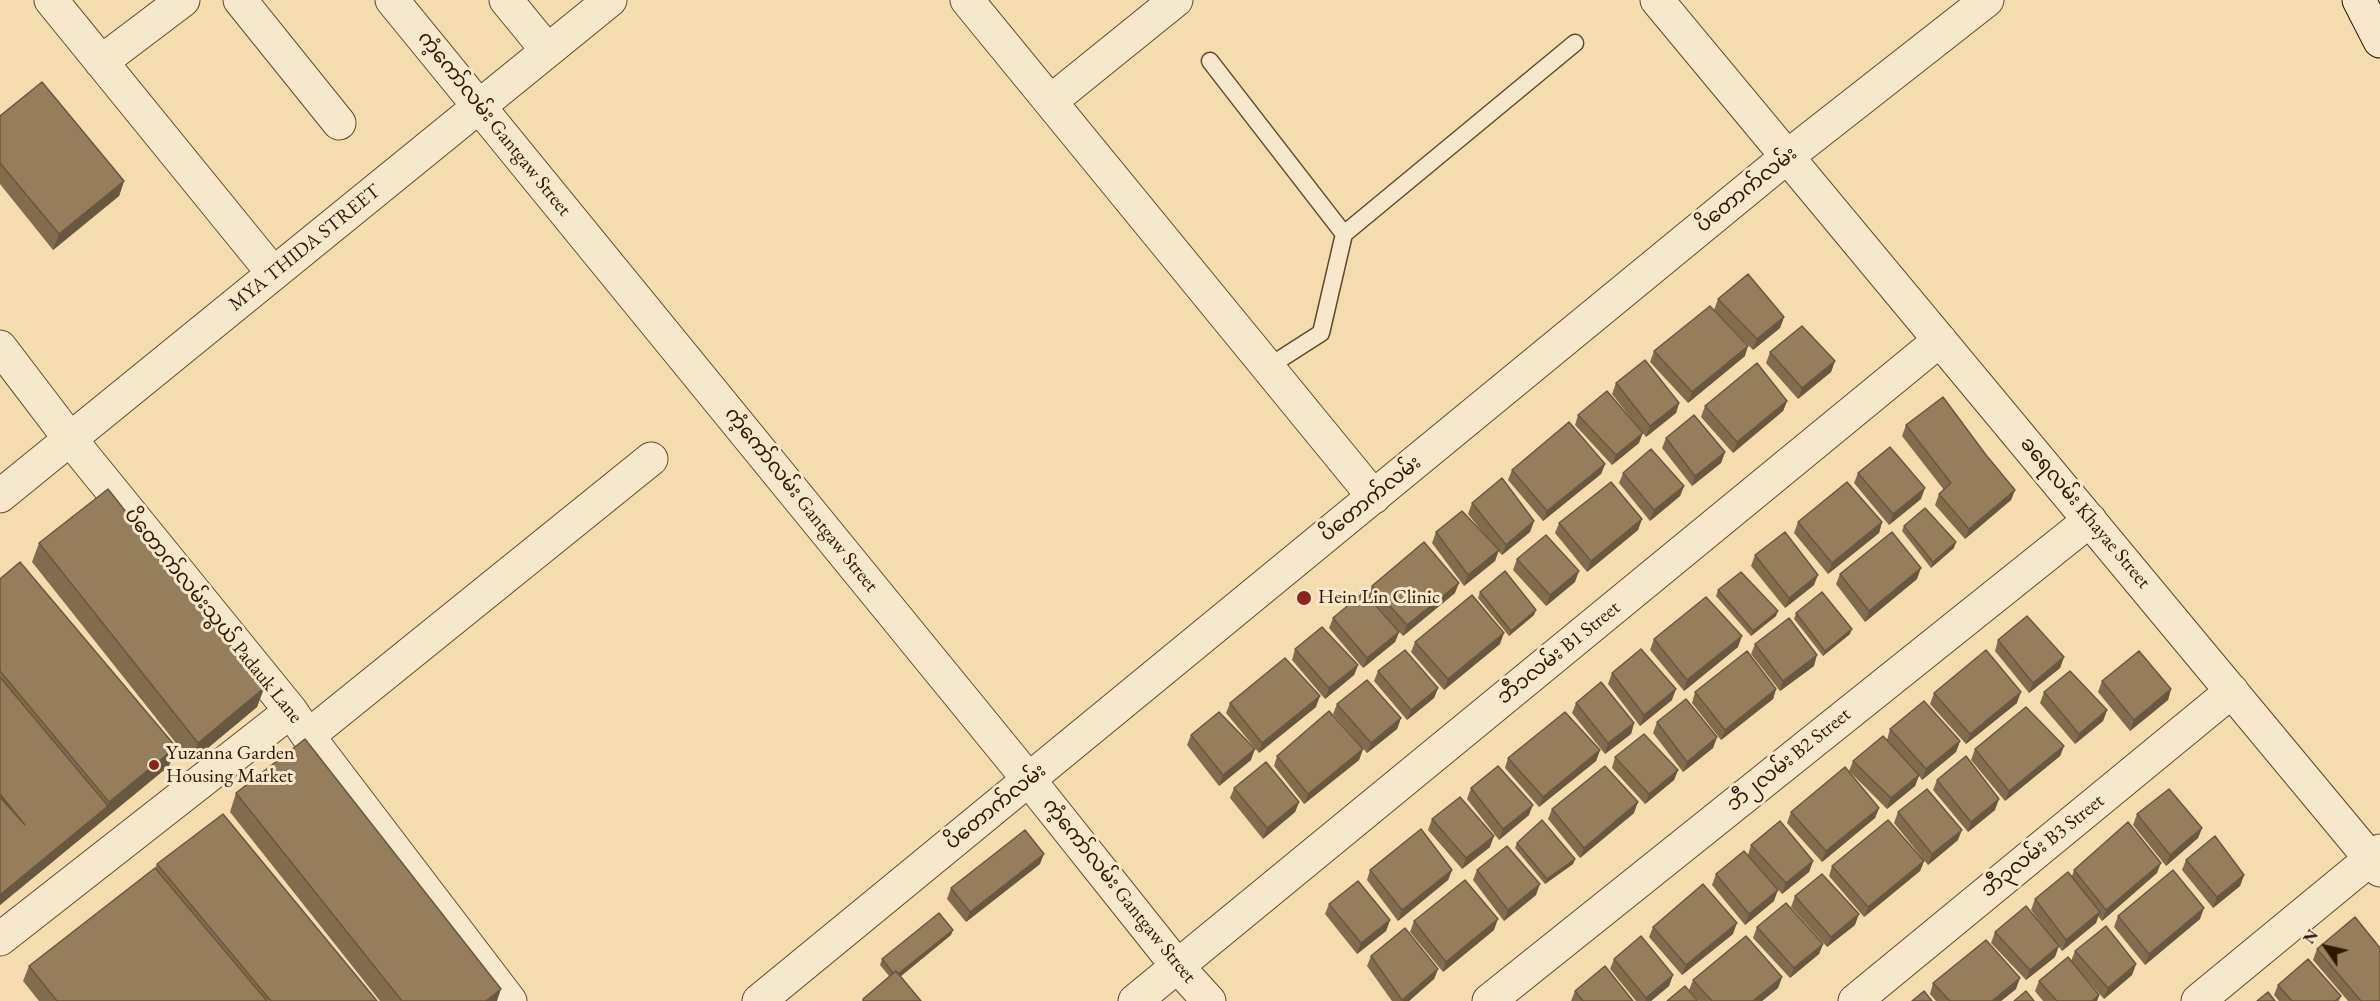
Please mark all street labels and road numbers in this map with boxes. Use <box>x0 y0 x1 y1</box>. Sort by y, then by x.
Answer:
street label: ကံ့ကော်လမ်း Gantgaw Street <box>412 27 576 221</box>
street label: ပိတောက်လမ်း <box>1692 142 1802 238</box>
street label: MYA THIDA STREET <box>224 179 386 317</box>
street label: ကံ့ကော်လမ်း Gantgaw Street <box>719 403 883 597</box>
street label: ခရေလမ်း Khayae Street <box>2015 432 2155 594</box>
street label: ပိတောက်လမ်း <box>1316 451 1426 547</box>
street label: ပိတောက်လမ်းသွယ် Padauk Lane <box>119 504 307 728</box>
street label: ဘီ၁လမ်း B1 Street <box>1493 596 1625 710</box>
street label: ဘီ၂လမ်း B2 Street <box>1722 703 1856 817</box>
street label: ပိတောက်လမ်း <box>941 759 1051 855</box>
street label: ဘီ၃လမ်း B3 Street <box>1977 789 2109 903</box>
street label: ကံ့ကော်လမ်း Gantgaw Street <box>1037 794 1201 988</box>

